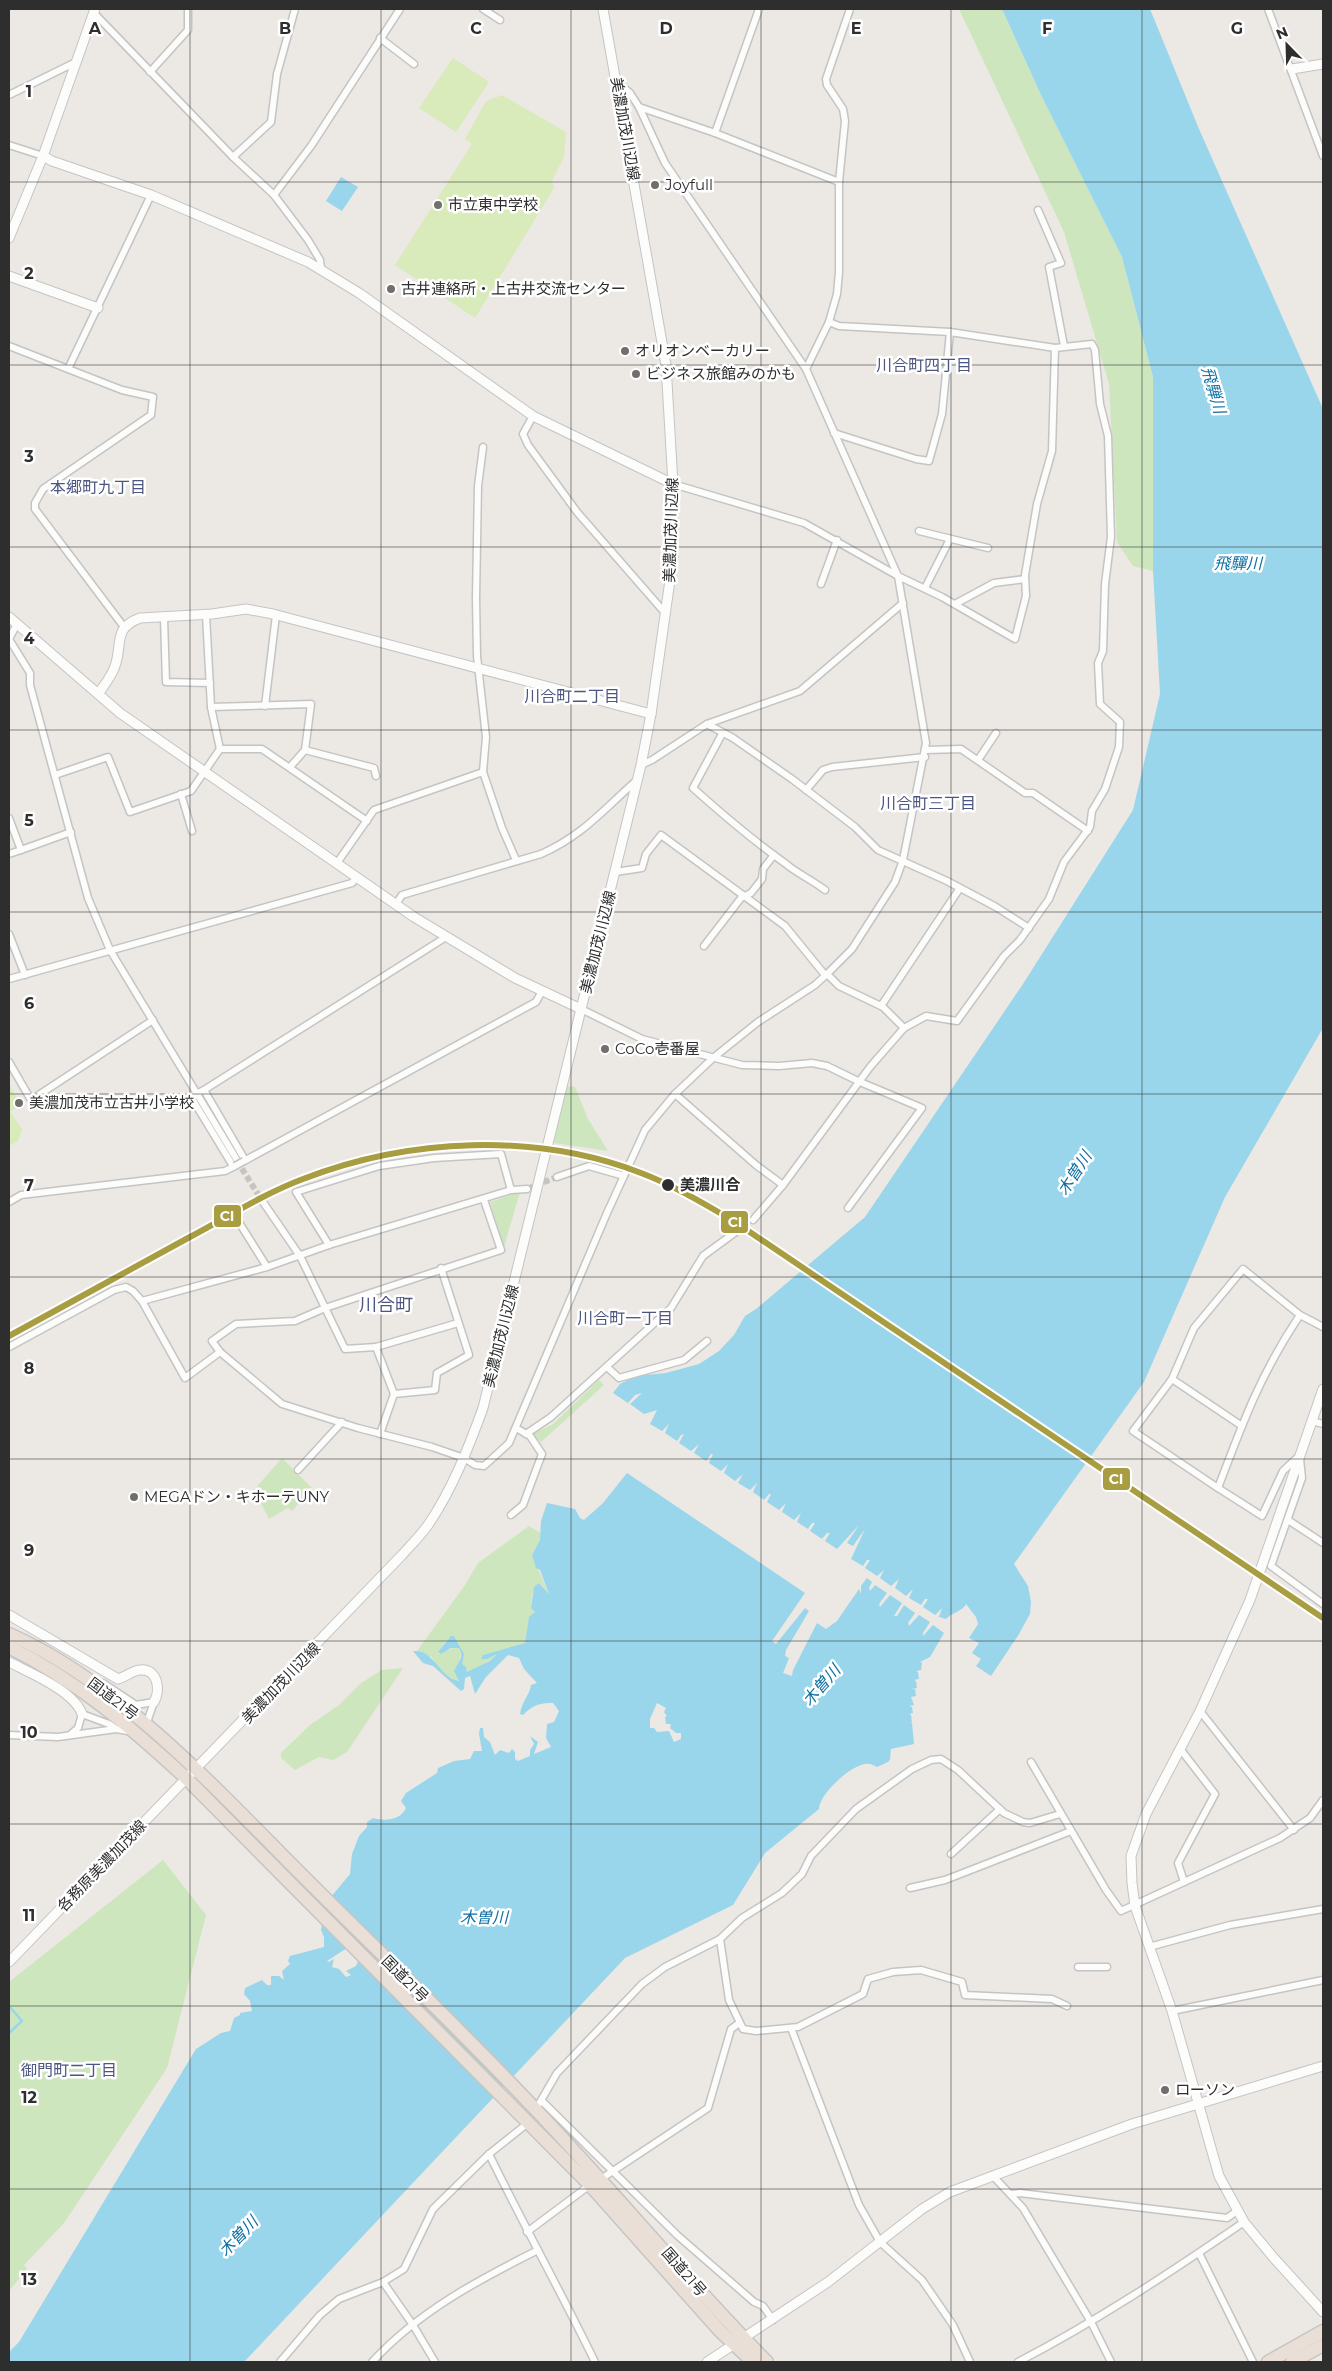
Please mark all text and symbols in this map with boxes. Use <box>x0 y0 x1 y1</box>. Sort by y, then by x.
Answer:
text: A <box>88 19 102 38</box>
text: B <box>279 19 291 38</box>
text: C <box>470 19 482 38</box>
text: D <box>659 19 673 38</box>
text: E <box>851 19 861 38</box>
text: F <box>1042 19 1052 38</box>
text: G <box>1231 19 1243 38</box>
north arrow <box>1262 20 1312 70</box>
text: N <box>1273 23 1291 44</box>
street label: 美濃加茂川辺線 <box>607 76 644 182</box>
text: 1 <box>26 82 32 101</box>
place label: Joyfull <box>664 175 713 194</box>
marker: Joyfull <box>649 179 661 191</box>
place label: 市立東中学校 <box>448 195 538 214</box>
marker: 市立東中学校 <box>432 199 444 211</box>
text: 2 <box>24 264 34 283</box>
place label: 古井連絡所・上古井交流センター <box>401 279 626 298</box>
marker: 古井連絡所・上古井交流センター <box>385 283 397 295</box>
place label: オリオンベーカリー <box>635 341 770 360</box>
marker: オリオンベーカリー <box>619 345 631 357</box>
district label: 川合町四丁目 <box>876 356 972 375</box>
place label: ビジネス旅館みのかも <box>646 364 796 383</box>
water label: 飛騨川 <box>1198 364 1230 418</box>
marker: ビジネス旅館みのかも <box>630 368 642 380</box>
text: 3 <box>23 447 34 466</box>
street label: 美濃加茂川辺線 <box>659 477 682 583</box>
district label: 本郷町九丁目 <box>50 478 146 497</box>
water label: 飛驒川 <box>1214 554 1264 573</box>
text: 4 <box>23 629 35 648</box>
district label: 川合町二丁目 <box>524 687 620 706</box>
district label: 川合町三丁目 <box>880 794 976 813</box>
text: 5 <box>24 811 34 830</box>
street label: 美濃加茂川辺線 <box>576 889 619 995</box>
text: 6 <box>24 994 34 1013</box>
place label: CoCo壱番屋 <box>615 1039 699 1058</box>
marker: CoCo壱番屋 <box>599 1043 611 1055</box>
place label: 美濃加茂市立古井小学校 <box>29 1093 194 1112</box>
marker: 美濃加茂市立古井小学校 <box>13 1097 25 1109</box>
water label: 木曽川 <box>1053 1146 1097 1199</box>
place label: 美濃川合 <box>680 1175 741 1194</box>
text: 7 <box>24 1176 34 1195</box>
marker: 美濃川合 <box>660 1177 676 1193</box>
line badge: CI <box>213 1204 242 1228</box>
text: CI <box>220 1207 234 1225</box>
line badge: CI <box>720 1210 749 1234</box>
text: CI <box>728 1213 742 1231</box>
street label: 美濃加茂川辺線 <box>479 1283 522 1389</box>
district label: 川合町 <box>359 1294 413 1316</box>
district label: 川合町一丁目 <box>577 1309 673 1328</box>
text: 8 <box>24 1359 34 1378</box>
line badge: CI <box>1102 1467 1131 1491</box>
text: CI <box>1109 1470 1123 1488</box>
place label: MEGAドン・キホーテUNY <box>144 1487 330 1506</box>
marker: MEGAドン・キホーテUNY <box>128 1491 140 1503</box>
text: 9 <box>24 1541 34 1560</box>
street label: 美濃加茂川辺線 <box>237 1638 324 1727</box>
water label: 木曽川 <box>798 1659 846 1710</box>
street label: 国道21号 <box>84 1673 143 1724</box>
text: 10 <box>20 1723 38 1742</box>
street label: 各務原美濃加茂線 <box>53 1816 150 1915</box>
text: 11 <box>23 1906 35 1925</box>
water label: 木曽川 <box>460 1908 510 1927</box>
street label: 国道21号 <box>378 1951 433 2006</box>
district label: 御門町二丁目 <box>21 2061 117 2080</box>
place label: ローソン <box>1175 2080 1235 2099</box>
marker: ローソン <box>1159 2084 1171 2096</box>
text: 12 <box>21 2088 37 2107</box>
water label: 木曽川 <box>215 2211 263 2260</box>
street label: 国道21号 <box>658 2243 711 2300</box>
text: 13 <box>21 2270 37 2289</box>

